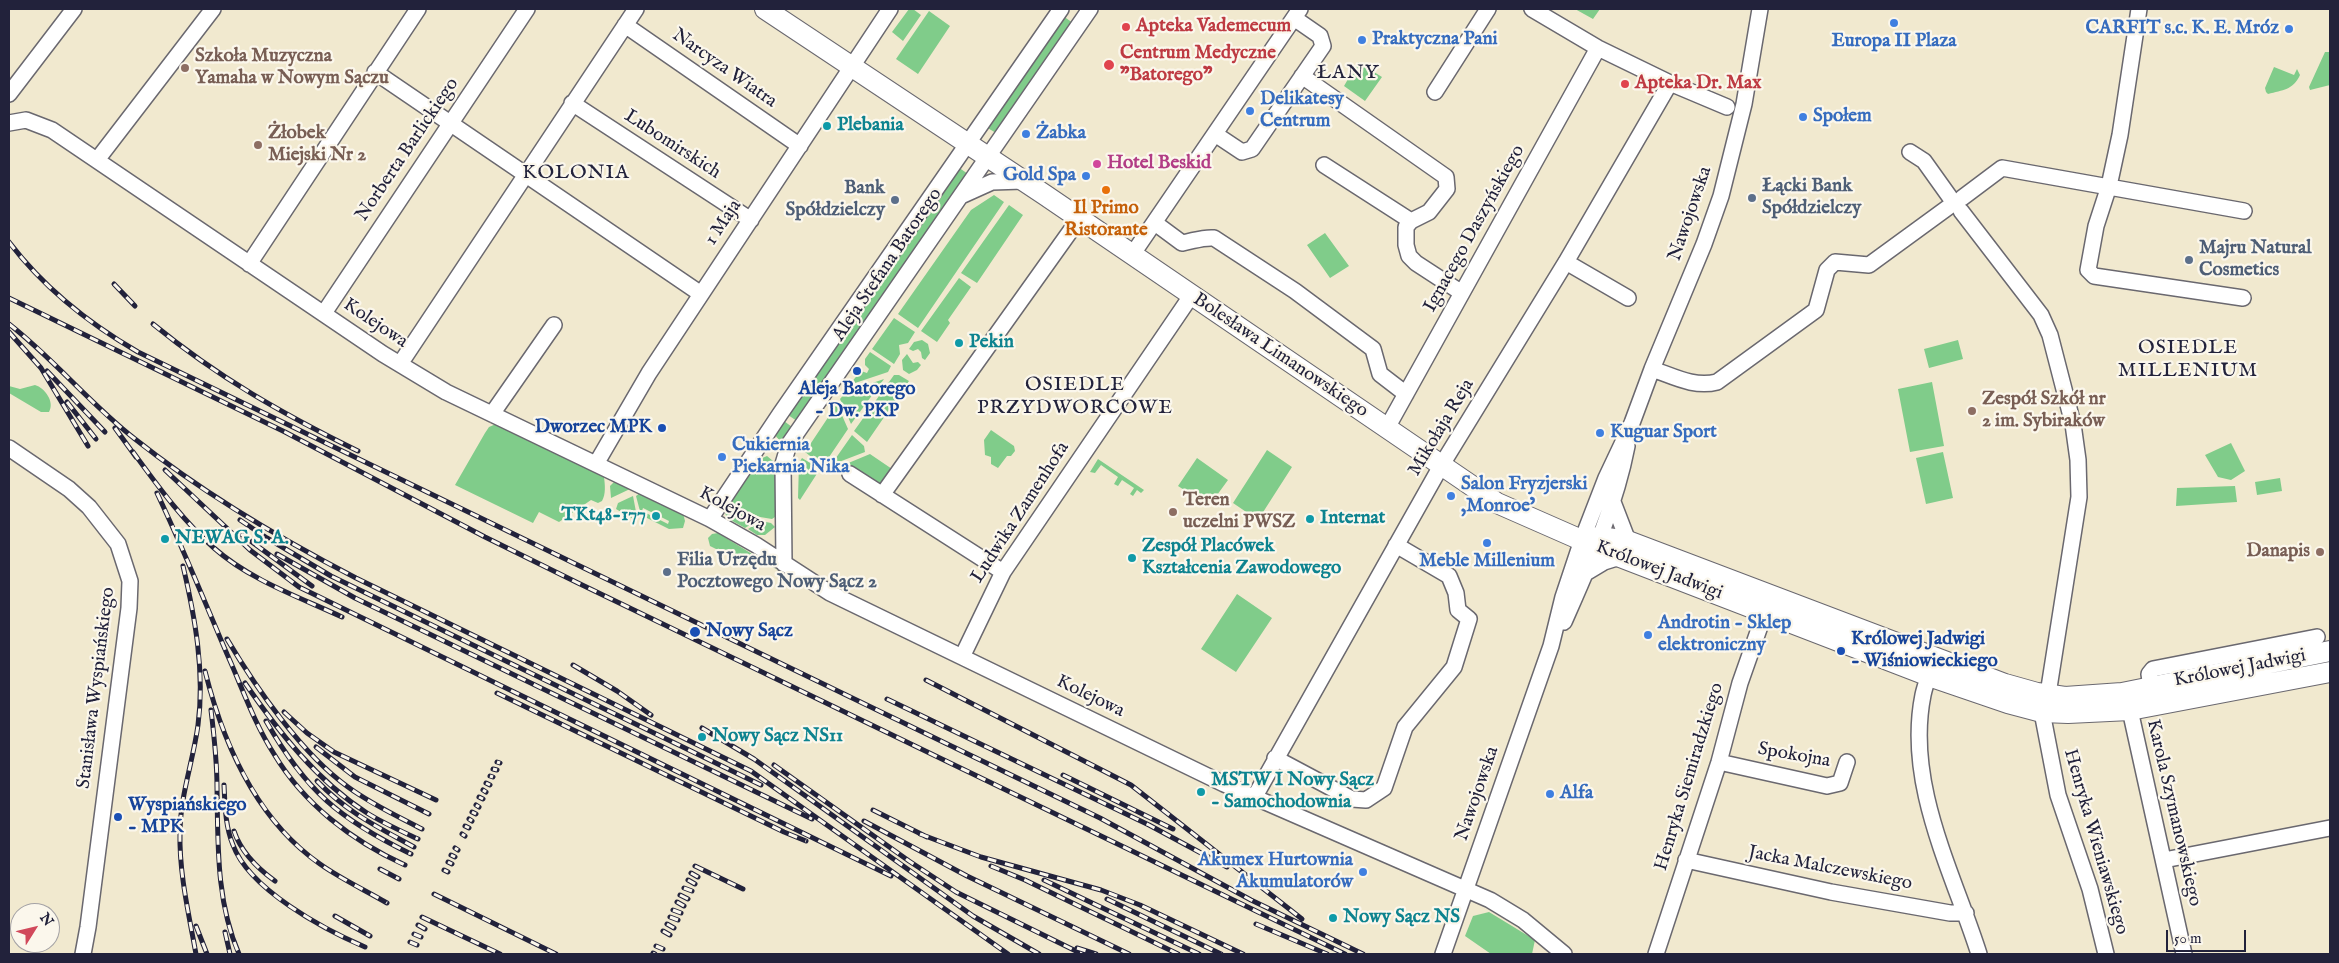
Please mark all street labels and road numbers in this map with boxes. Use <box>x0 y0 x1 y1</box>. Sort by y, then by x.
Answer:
street label: Narcyza Wiatra <box>667 24 781 114</box>
street label: Norberta Barlickiego <box>351 74 465 226</box>
street label: Lubomirskich <box>619 105 725 185</box>
street label: Ignacego Daszyńskiego <box>1420 141 1530 317</box>
street label: Nawojowska <box>1664 164 1718 264</box>
street label: Aleja Stefana Batorego <box>828 184 948 346</box>
street label: 1 Maja <box>701 196 747 250</box>
street label: Bolesława Limanowskiego <box>1188 289 1372 423</box>
street label: Kolejowa <box>338 294 412 354</box>
street label: Mikołaja Reja <box>1404 375 1480 481</box>
street label: Ludwika Zamenhofa <box>967 438 1075 588</box>
street label: Kolejowa <box>695 482 769 538</box>
street label: Królowej Jadwigi <box>1592 536 1726 606</box>
street label: Stanisława Wyspiańskiego <box>73 586 121 790</box>
street label: Królowej Jadwigi <box>2172 645 2308 693</box>
street label: Kolejowa <box>1052 671 1128 723</box>
street label: Henryka Siemiradzkiego <box>1651 680 1729 874</box>
street label: Karola Szymanowskiego <box>2140 717 2206 909</box>
street label: Spokojna <box>1756 738 1832 774</box>
street label: Nawojowska <box>1451 744 1505 844</box>
street label: Henryka Wieniawskiego <box>2058 747 2132 937</box>
street label: Jacka Malczewskiego <box>1746 842 1914 896</box>

